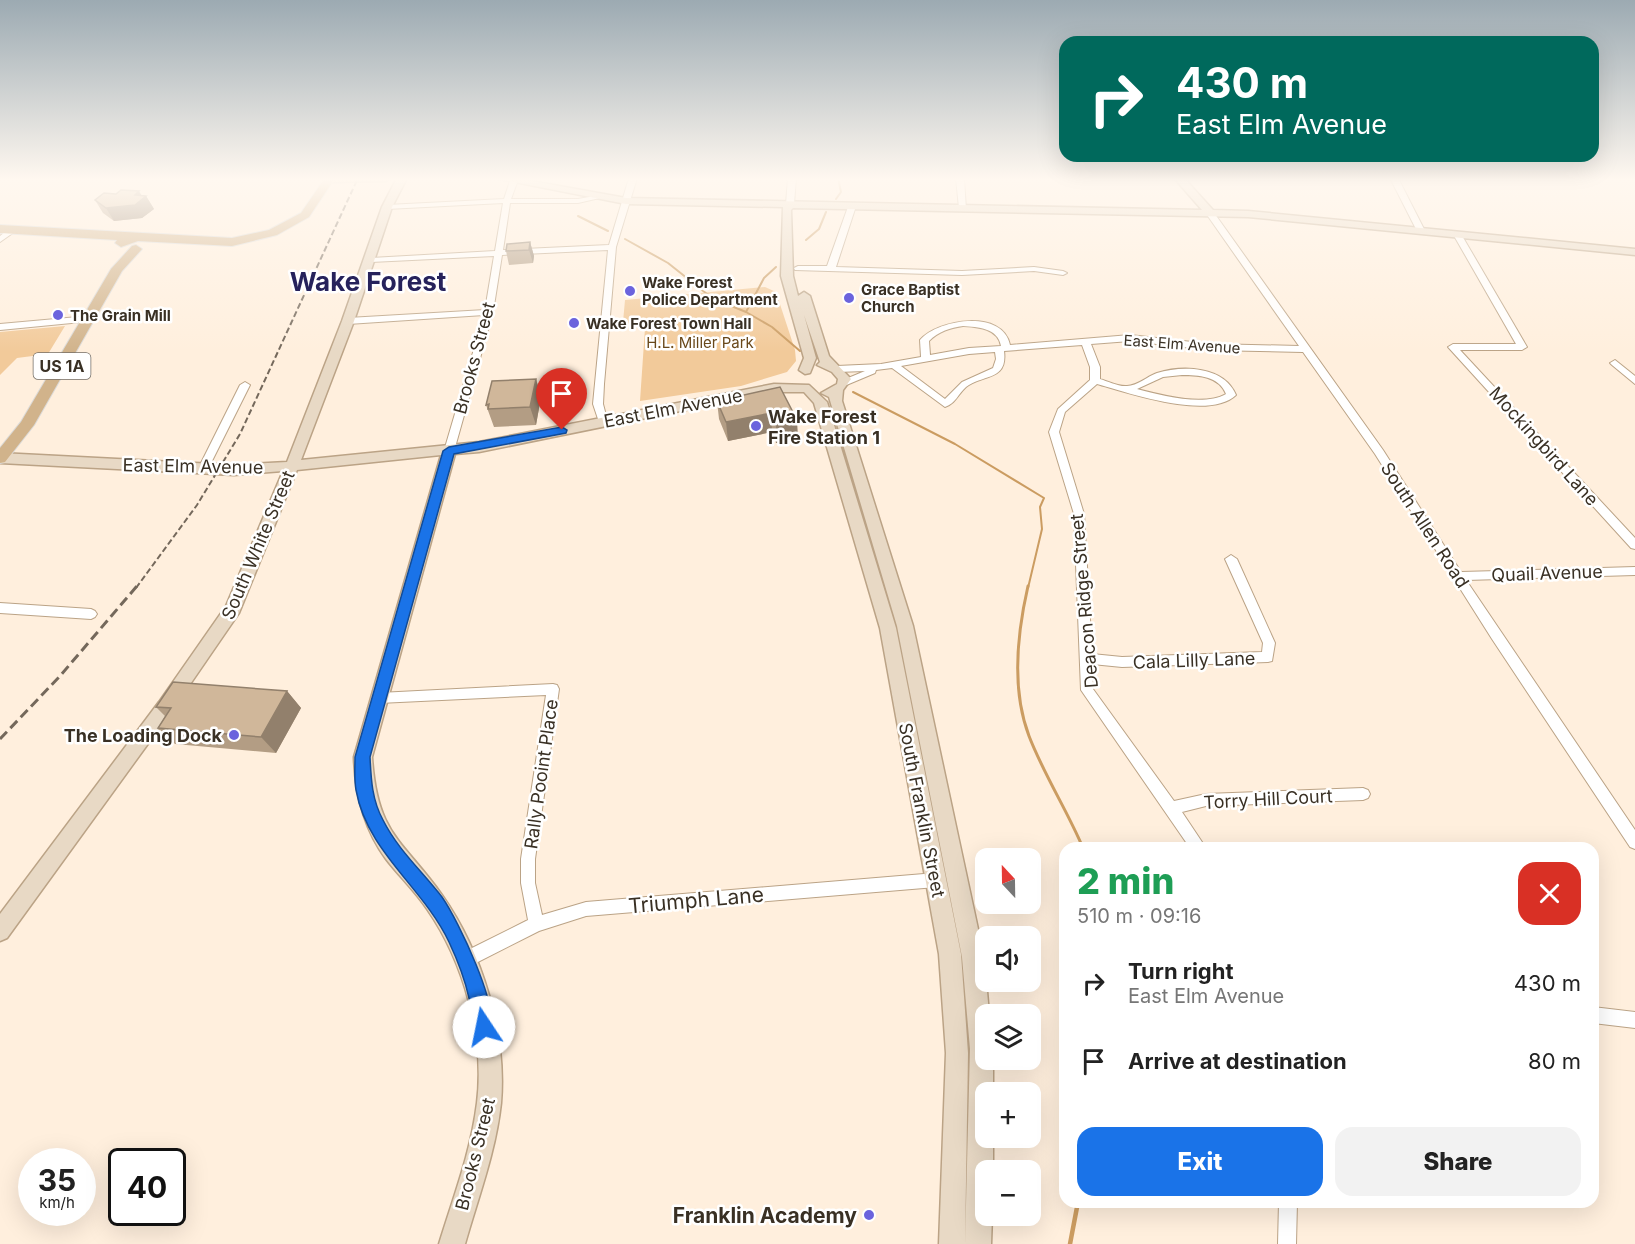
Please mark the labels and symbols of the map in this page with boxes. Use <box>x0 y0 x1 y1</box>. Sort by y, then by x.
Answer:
district label: Wake Forest <box>290 266 447 297</box>
place label: Wake Forest Police Department <box>642 273 778 309</box>
place label: Grace Baptist Church <box>861 280 960 316</box>
marker: Wake Forest Police Department <box>623 284 637 298</box>
marker: Grace Baptist Church <box>842 291 856 305</box>
street label: Brooks Street <box>449 300 499 416</box>
place label: The Grain Mill <box>70 306 171 325</box>
marker: The Grain Mill <box>51 308 65 322</box>
place label: Wake Forest Town Hall <box>586 314 751 333</box>
marker: Wake Forest Town Hall <box>567 316 581 330</box>
street label: East Elm Avenue <box>1123 330 1241 358</box>
park label: H.L. Miller Park <box>646 333 755 352</box>
road number: US 1A <box>34 353 90 379</box>
pin <box>536 368 587 430</box>
street label: Mockingbird Lane <box>1485 382 1603 510</box>
street label: East Elm Avenue <box>602 384 744 432</box>
place label: Wake Forest Fire Station 1 <box>768 406 880 448</box>
marker: Wake Forest Fire Station 1 <box>749 419 763 433</box>
street label: East Elm Avenue <box>123 454 263 478</box>
street label: South Allen Road <box>1377 458 1473 592</box>
street label: South White Street <box>217 467 299 622</box>
street label: Deacon Ridge Street <box>1066 513 1102 689</box>
street label: Quail Avenue <box>1491 561 1603 585</box>
street label: Cala Lilly Lane <box>1132 647 1256 673</box>
street label: Rally Pooint Place <box>520 698 562 850</box>
street label: South Franklin Street <box>895 721 949 899</box>
place label: The Loading Dock <box>64 725 223 746</box>
marker: The Loading Dock <box>227 728 241 742</box>
street label: Torry Hill Court <box>1203 785 1333 813</box>
north arrow <box>975 848 1041 914</box>
street label: Triumph Lane <box>627 882 765 918</box>
position arrow <box>452 995 516 1059</box>
street label: Brooks Street <box>451 1096 499 1212</box>
speed limit sign: 40 <box>108 1148 186 1226</box>
place label: Franklin Academy <box>673 1203 857 1228</box>
marker: Franklin Academy <box>862 1208 876 1222</box>

